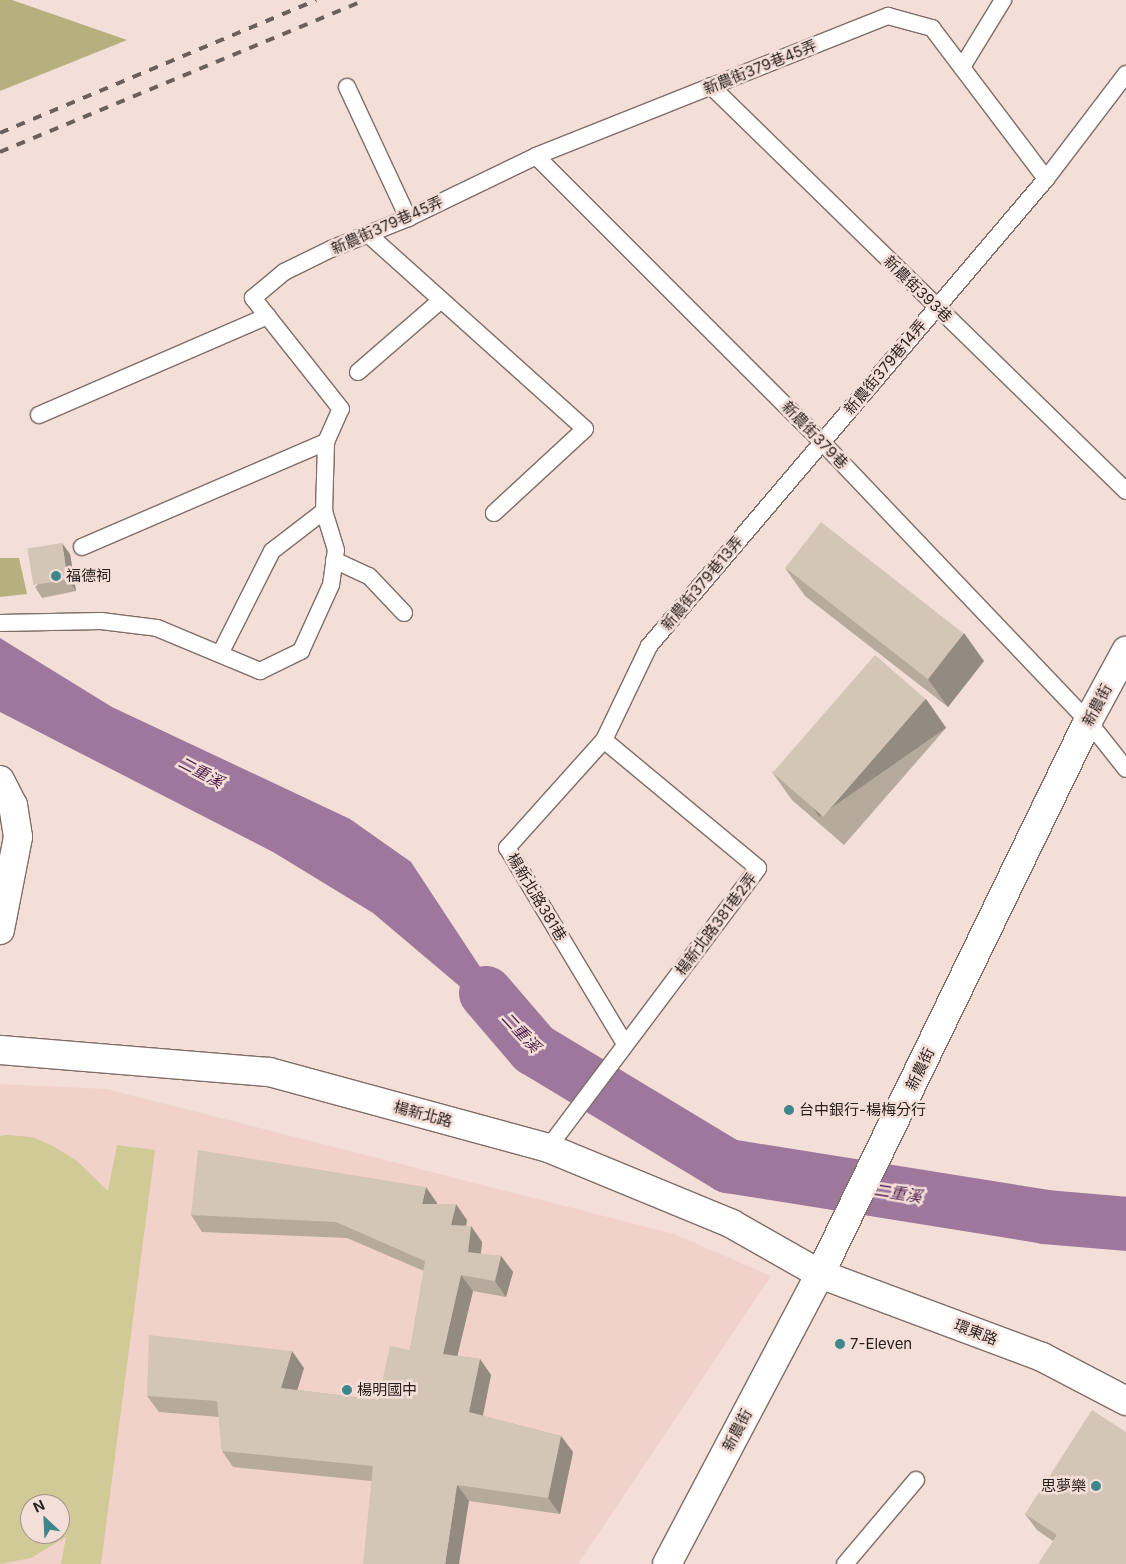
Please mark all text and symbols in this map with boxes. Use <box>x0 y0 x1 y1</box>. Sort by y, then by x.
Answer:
street label: 新農街379巷45弄 <box>701 36 819 98</box>
street label: 新農街379巷45弄 <box>328 192 446 258</box>
street label: 新農街393巷 <box>880 252 956 326</box>
street label: 新農街379巷14弄 <box>840 316 930 418</box>
street label: 新農街379巷 <box>778 397 852 473</box>
street label: 新農街379巷13弄 <box>657 532 747 634</box>
place label: 福德祠 <box>66 567 111 585</box>
marker: 福德祠 <box>50 570 62 582</box>
street label: 新農街 <box>1078 681 1116 729</box>
water label: 二重溪 <box>175 752 227 792</box>
street label: 楊新北路381巷 <box>504 850 570 944</box>
street label: 楊新北路381巷2弄 <box>672 869 760 979</box>
water label: 二重溪 <box>498 1008 544 1056</box>
street label: 新農街 <box>902 1045 938 1093</box>
street label: 楊新北路 <box>392 1098 454 1130</box>
place label: 台中銀行-楊梅分行 <box>799 1101 926 1119</box>
marker: 台中銀行-楊梅分行 <box>783 1104 795 1116</box>
water label: 二重溪 <box>873 1180 923 1206</box>
street label: 環東路 <box>952 1316 1000 1348</box>
place label: 7-Eleven <box>850 1335 912 1353</box>
marker: 7-Eleven <box>834 1338 846 1350</box>
place label: 楊明國中 <box>357 1381 417 1399</box>
marker: 楊明國中 <box>341 1384 353 1396</box>
street label: 新農街 <box>718 1406 756 1454</box>
place label: 思夢樂 <box>1041 1477 1086 1495</box>
marker: 思夢樂 <box>1090 1480 1102 1492</box>
north arrow <box>20 1494 70 1544</box>
text: N <box>30 1496 47 1516</box>

